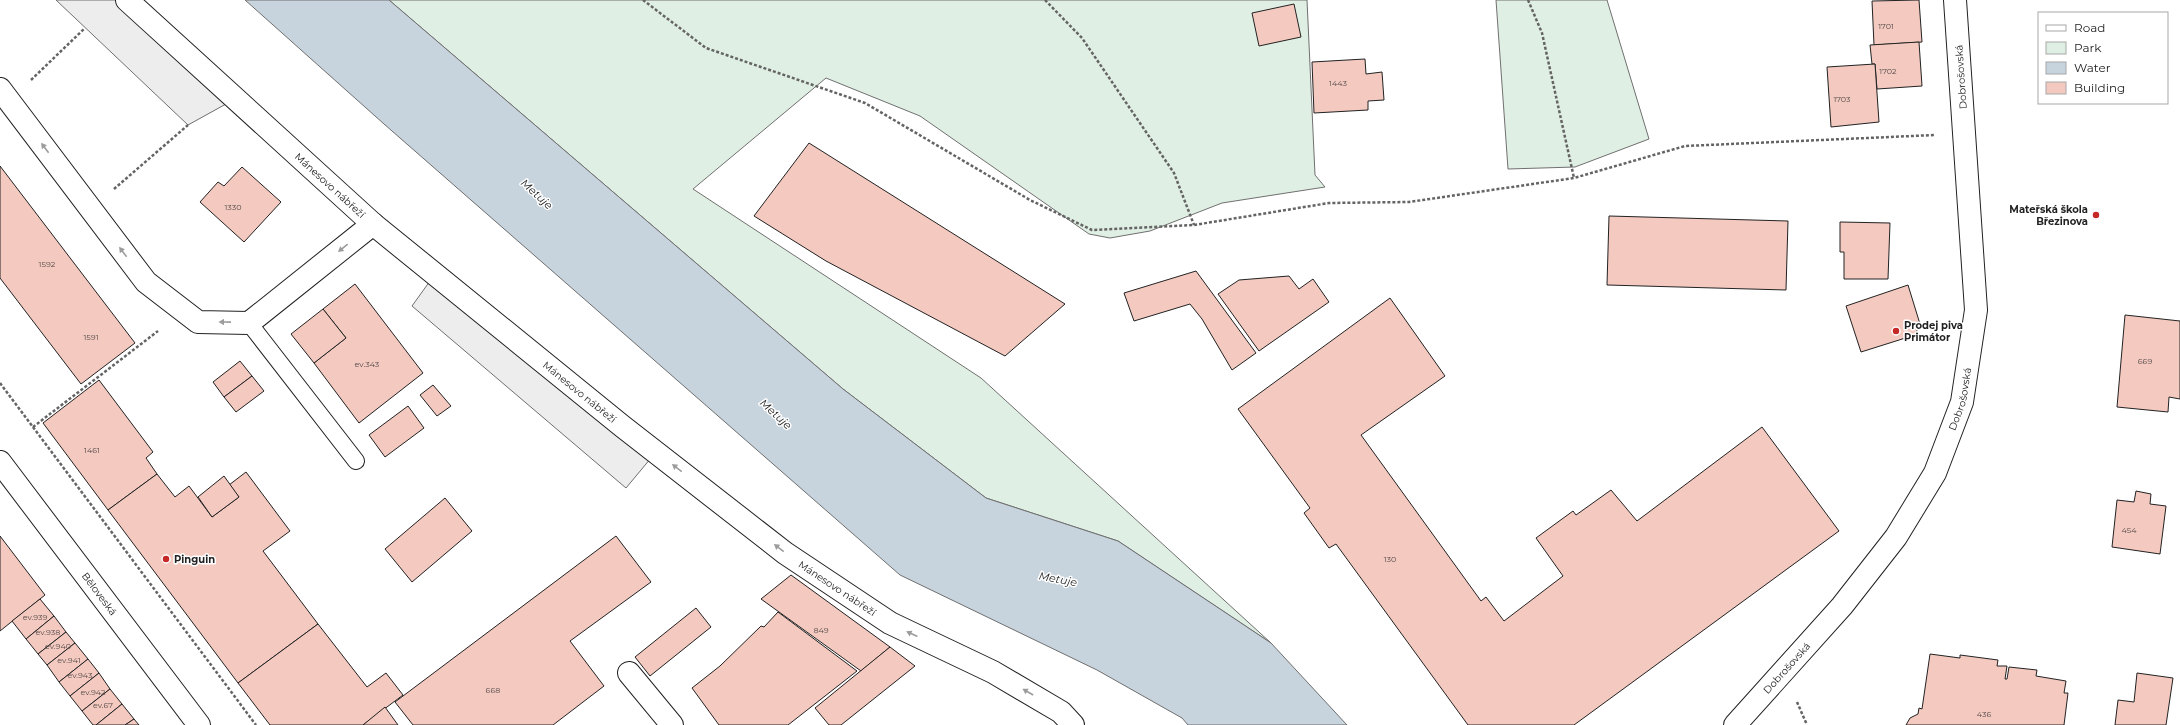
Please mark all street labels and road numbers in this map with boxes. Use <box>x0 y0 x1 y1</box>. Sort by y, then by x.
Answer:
street label: Dobrošovská <box>1952 44 1970 110</box>
street label: Mánesovo nábřeží <box>292 150 369 221</box>
street label: Mánesovo nábřeží <box>541 358 620 426</box>
street label: Dobrošovská <box>1945 367 1974 432</box>
street label: Mánesovo nábřeží <box>796 557 880 619</box>
street label: Běloveská <box>79 570 120 618</box>
street label: Dobrošovská <box>1760 639 1813 696</box>

